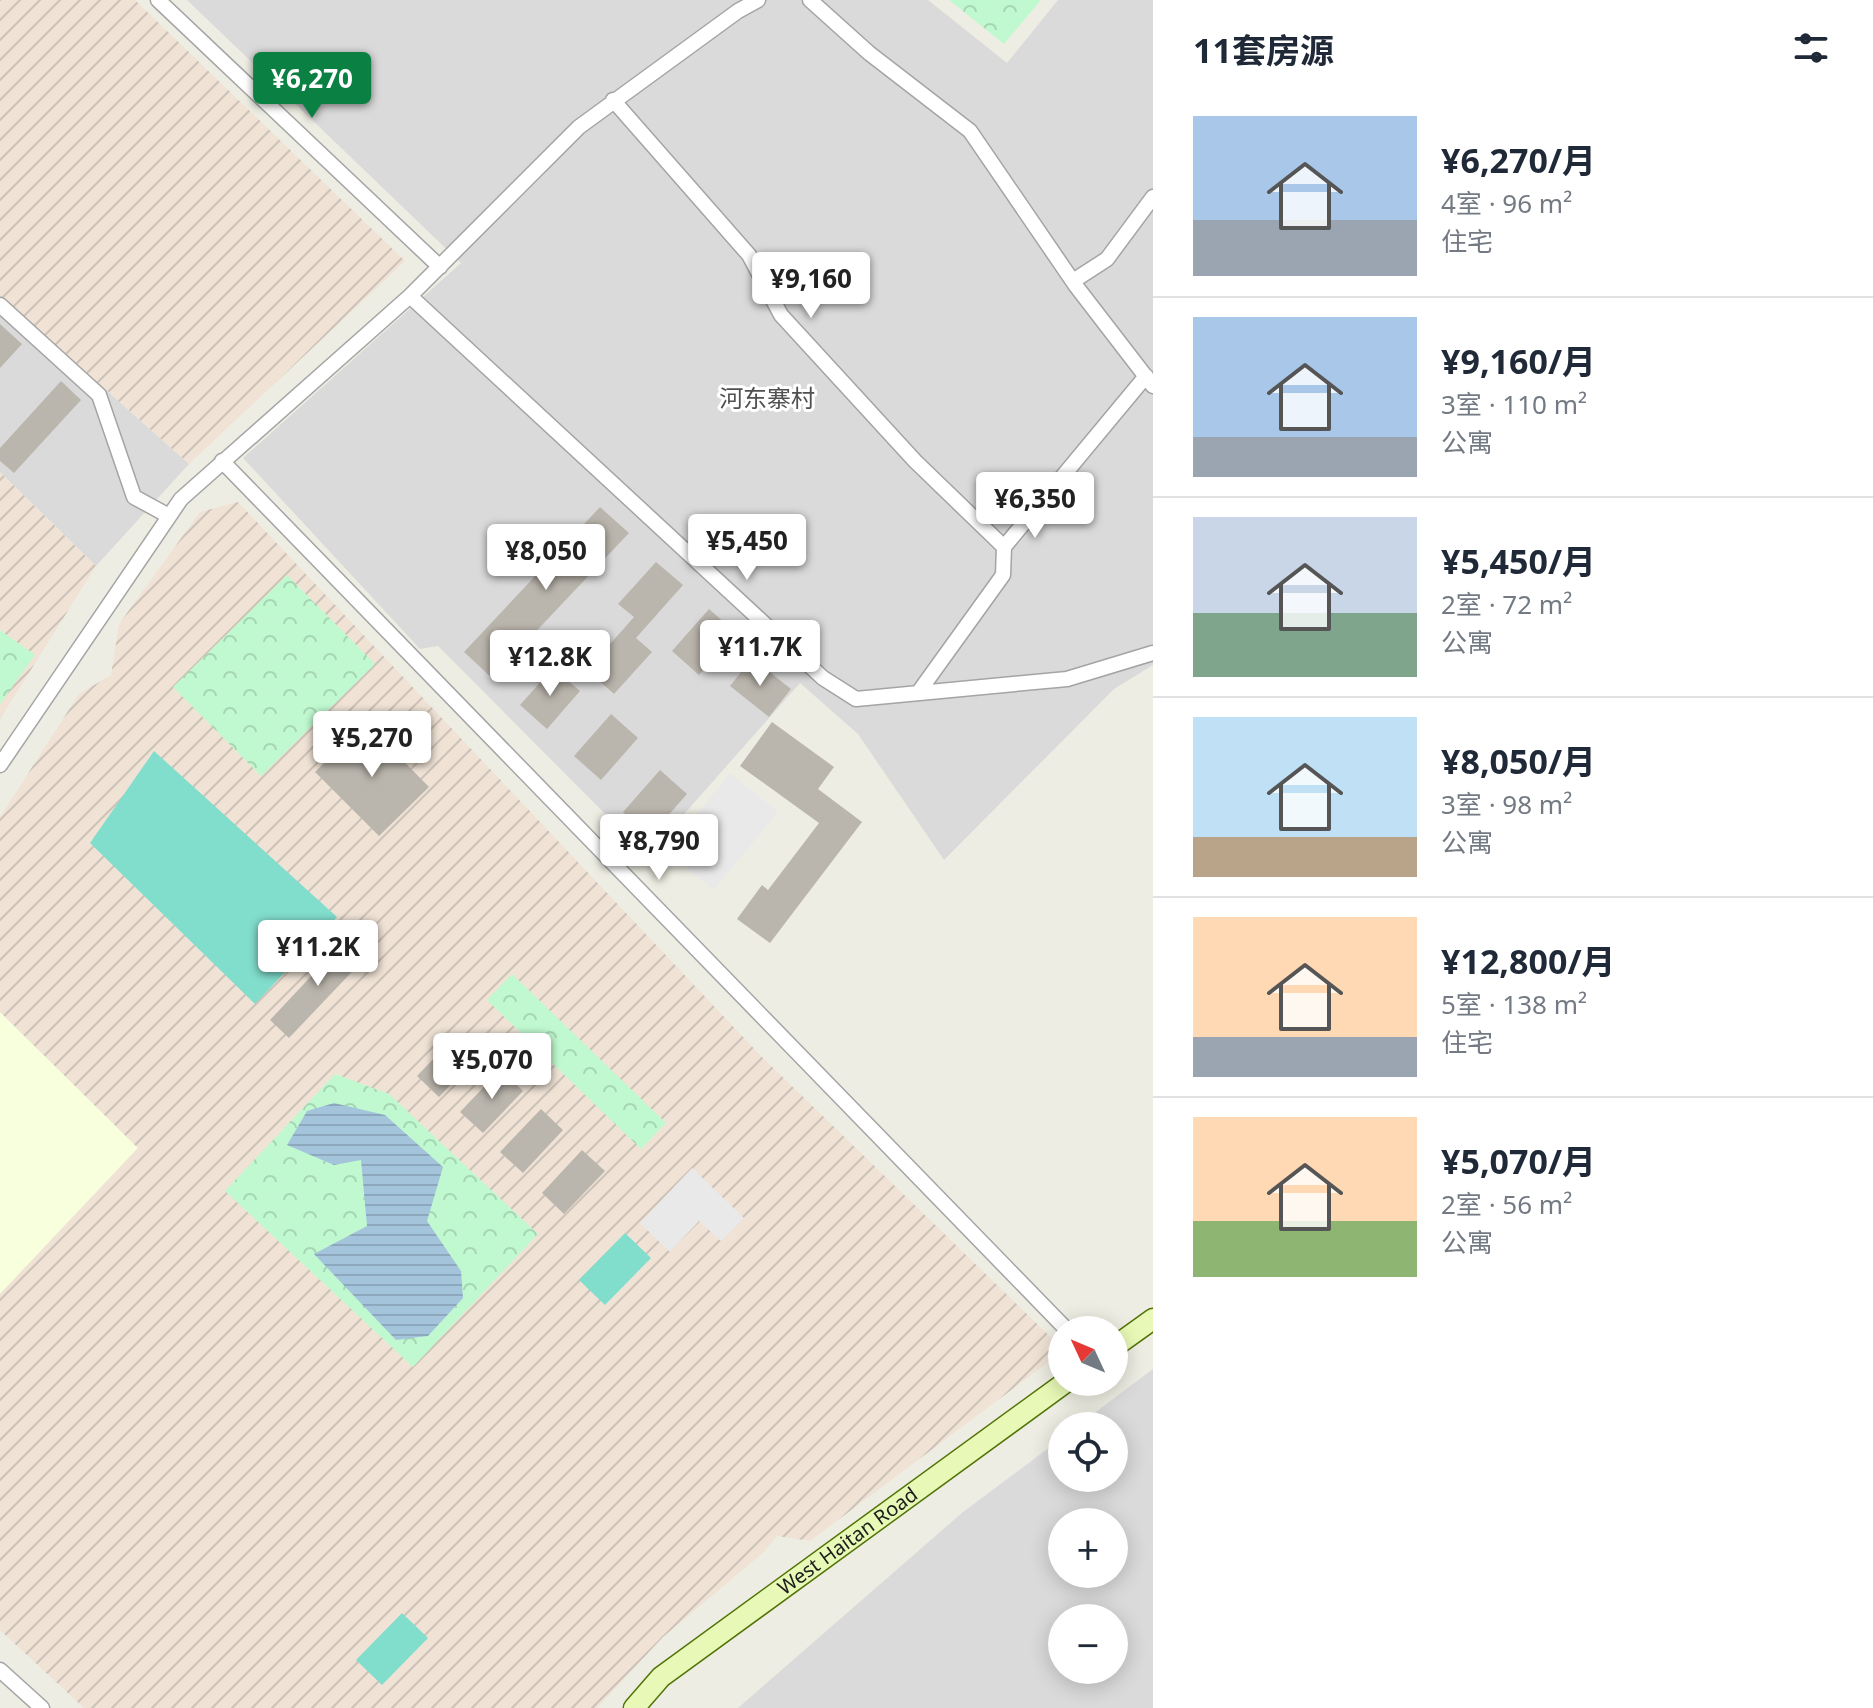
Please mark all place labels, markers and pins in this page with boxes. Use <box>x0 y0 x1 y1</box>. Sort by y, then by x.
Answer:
pin: ¥6,270 <box>247 52 377 120</box>
pin: ¥9,160 <box>746 252 876 320</box>
pin: ¥6,350 <box>970 472 1100 540</box>
pin: ¥5,450 <box>682 514 812 582</box>
pin: ¥8,050 <box>481 524 611 592</box>
pin: ¥11.7K <box>695 620 825 688</box>
pin: ¥12.8K <box>485 630 615 698</box>
pin: ¥5,270 <box>307 711 437 779</box>
pin: ¥8,790 <box>594 814 724 882</box>
pin: ¥11.2K <box>253 920 383 988</box>
pin: ¥5,070 <box>427 1033 557 1101</box>

